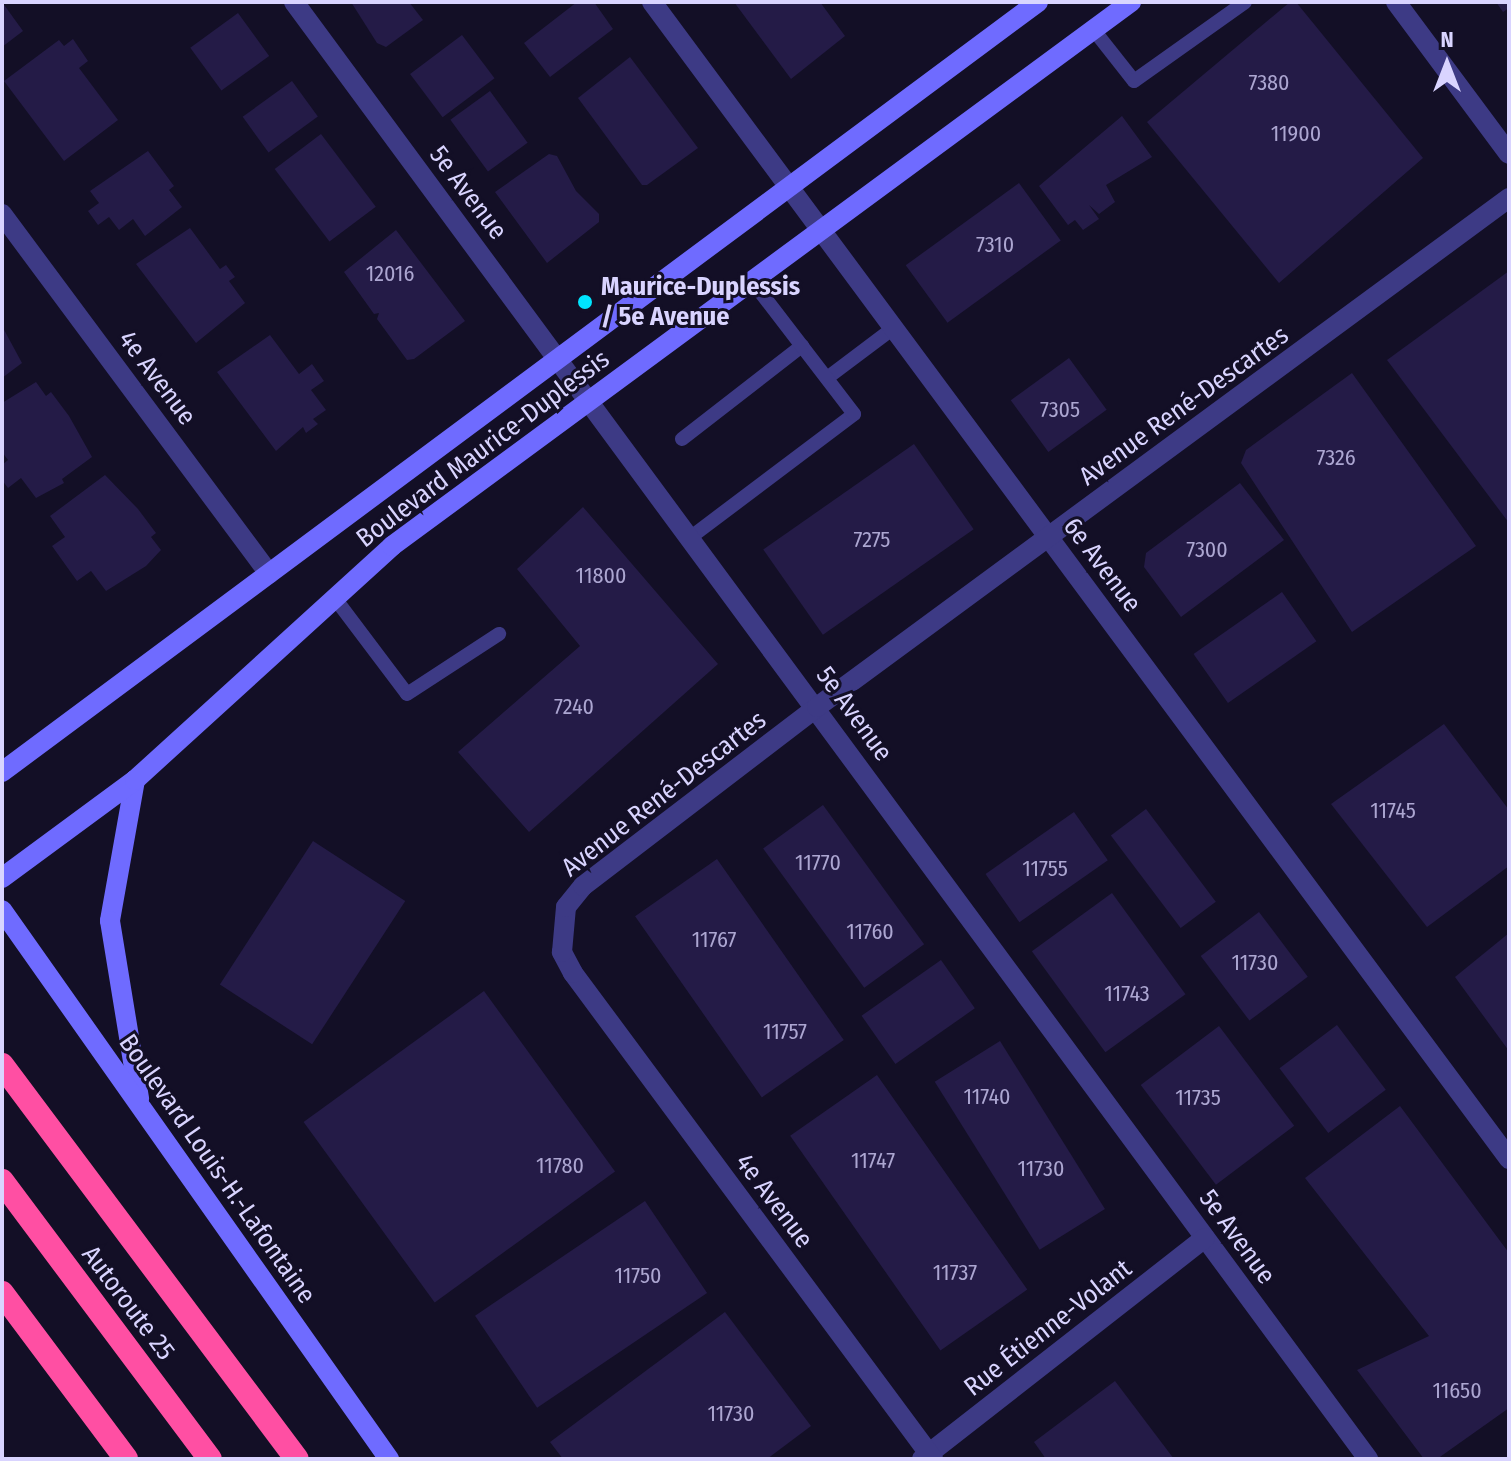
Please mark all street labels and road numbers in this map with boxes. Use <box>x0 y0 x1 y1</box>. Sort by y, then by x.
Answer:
street label: 5e Avenue <box>423 140 513 246</box>
street label: Avenue René-Descartes <box>1073 320 1295 492</box>
street label: 4e Avenue <box>112 325 202 431</box>
street label: Boulevard Maurice-Duplessis <box>350 344 616 554</box>
street label: 6e Avenue <box>1056 512 1148 618</box>
street label: 5e Avenue <box>809 661 899 767</box>
street label: Avenue René-Descartes <box>556 705 772 883</box>
street label: Boulevard Louis-H.-Lafontaine <box>112 1028 322 1310</box>
street label: 4e Avenue <box>729 1148 819 1254</box>
street label: 5e Avenue <box>1192 1184 1282 1290</box>
street label: Autoroute 25 <box>75 1240 181 1366</box>
street label: Rue Étienne-Volant <box>958 1253 1138 1403</box>

